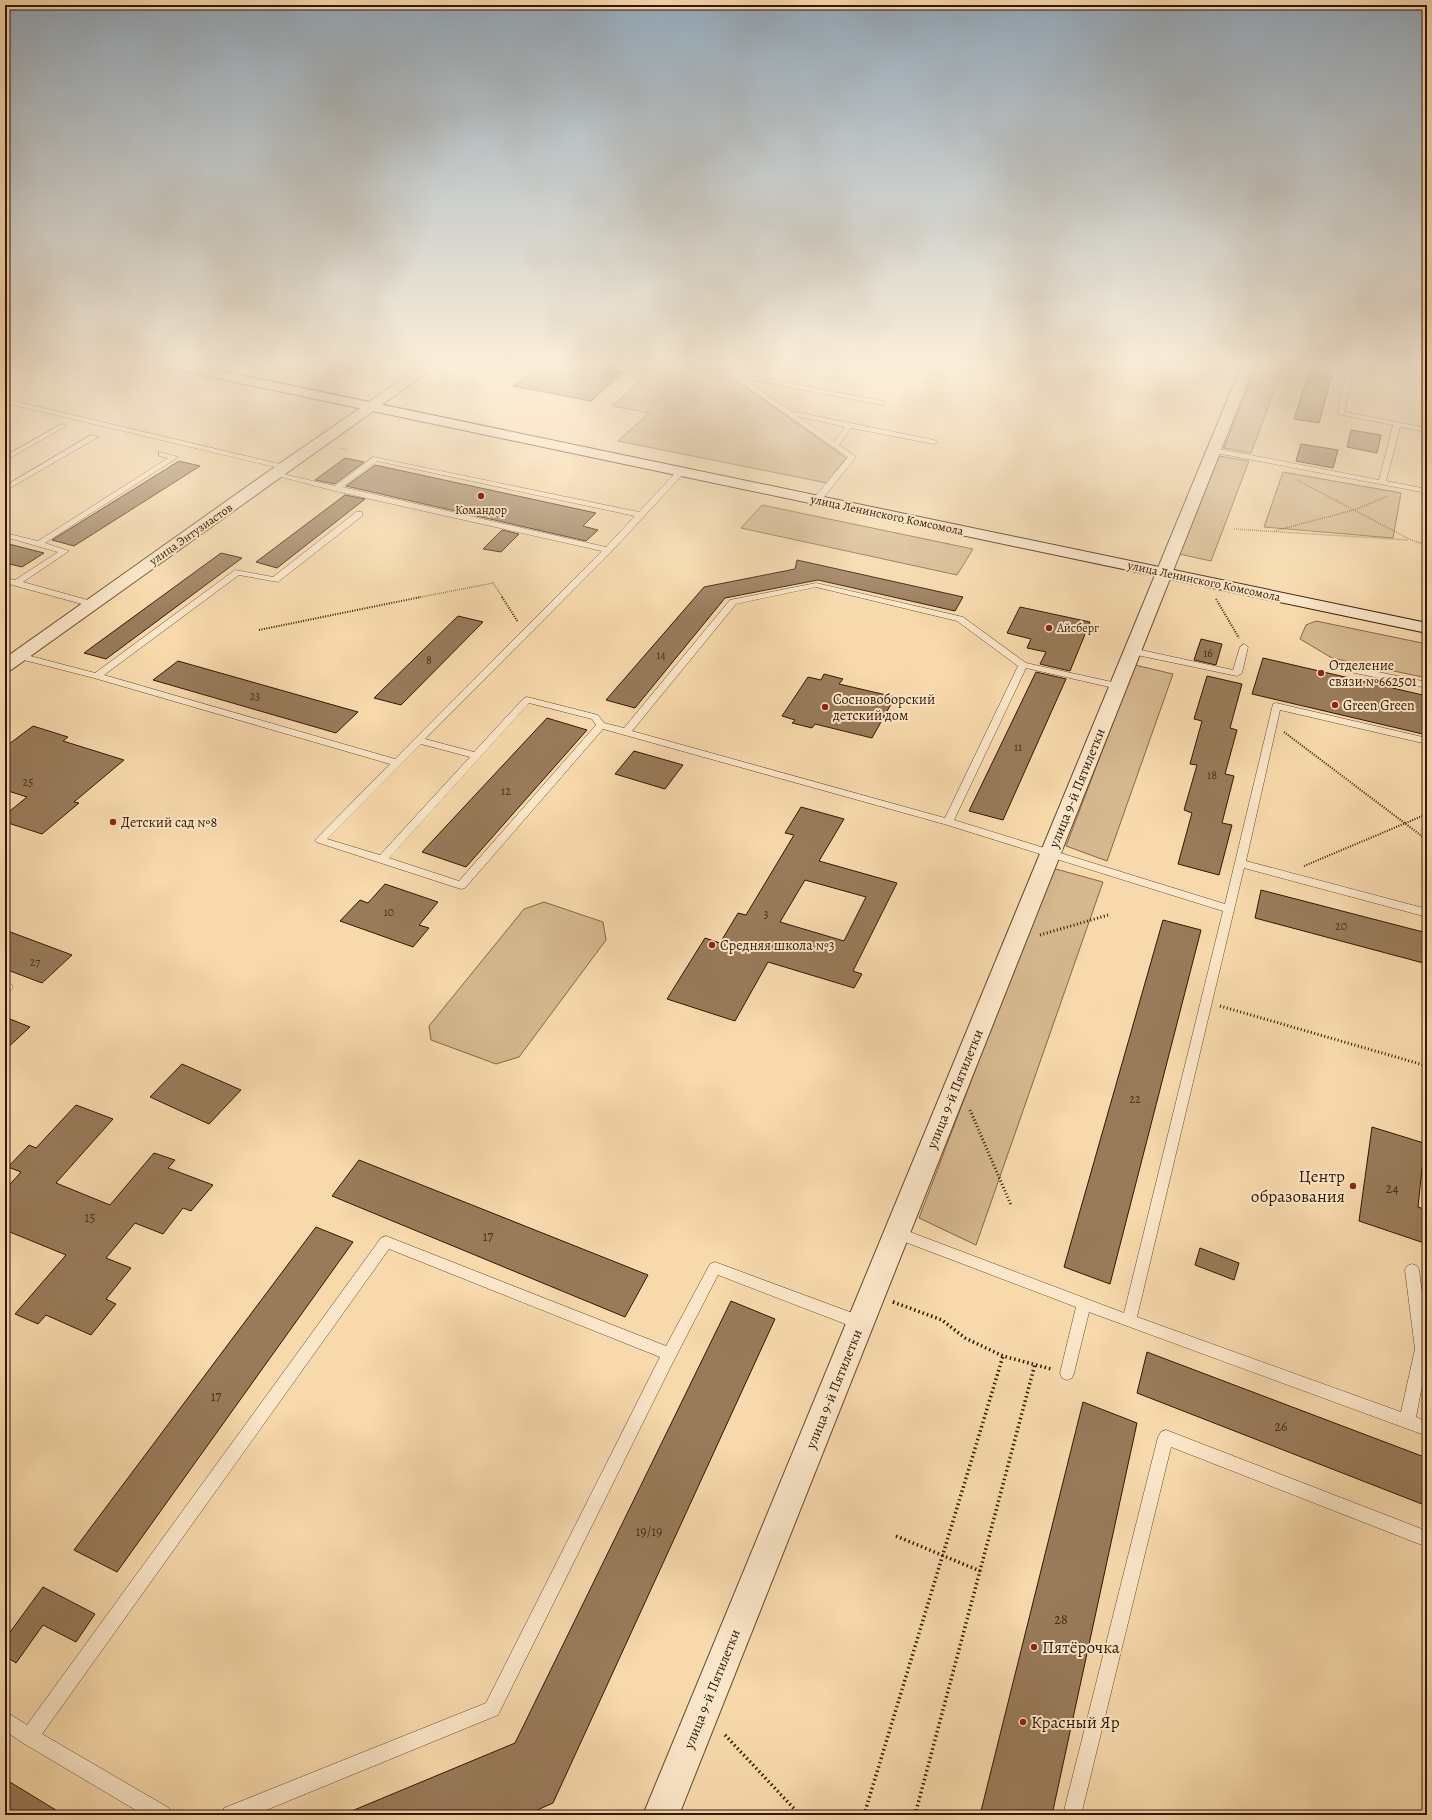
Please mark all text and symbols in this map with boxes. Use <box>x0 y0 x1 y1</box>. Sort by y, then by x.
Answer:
marker: Командор <box>476 491 486 501</box>
street label: улица Ленинского Комсомола <box>808 491 965 539</box>
street label: улица Энтузиастов <box>145 499 236 569</box>
place label: Командор <box>455 502 507 518</box>
street label: улица Ленинского Комсомола <box>1125 557 1282 605</box>
place label: Айсберг <box>1056 620 1099 636</box>
marker: Айсберг <box>1044 623 1054 633</box>
house number: 16 <box>1203 645 1213 661</box>
house number: 14 <box>656 647 666 663</box>
house number: 8 <box>426 652 432 668</box>
place label: Отделение связи №662501 <box>1329 656 1417 691</box>
marker: Отделение связи №662501 <box>1316 668 1326 678</box>
house number: 23 <box>250 688 260 704</box>
place label: Сосновоборский детский дом <box>832 690 935 725</box>
place label: Green Green <box>1343 696 1415 715</box>
marker: Green Green <box>1330 700 1340 710</box>
marker: Сосновоборский детский дом <box>820 702 830 712</box>
street label: улица 9-й Пятилетки <box>1044 725 1110 852</box>
house number: 11 <box>1014 739 1022 755</box>
house number: 18 <box>1207 767 1217 783</box>
house number: 25 <box>23 774 33 790</box>
house number: 12 <box>501 783 511 799</box>
place label: Детский сад №8 <box>121 813 217 832</box>
marker: Детский сад №8 <box>108 817 118 827</box>
house number: 10 <box>384 904 394 920</box>
house number: 3 <box>764 906 769 922</box>
house number: 20 <box>1335 918 1347 934</box>
place label: Средняя школа №3 <box>720 936 835 955</box>
marker: Средняя школа №3 <box>707 940 717 950</box>
house number: 27 <box>30 954 41 970</box>
street label: улица 9-й Пятилетки <box>922 1026 988 1153</box>
house number: 22 <box>1129 1091 1141 1107</box>
place label: Центр образования <box>1251 1165 1345 1208</box>
house number: 24 <box>1386 1179 1399 1198</box>
marker: Центр образования <box>1348 1181 1358 1191</box>
house number: 15 <box>85 1208 95 1227</box>
house number: 17 <box>483 1227 493 1246</box>
street label: улица 9-й Пятилетки <box>801 1326 867 1453</box>
house number: 17 <box>211 1387 221 1406</box>
house number: 26 <box>1274 1417 1288 1436</box>
house number: 19/19 <box>636 1522 662 1541</box>
house number: 28 <box>1054 1610 1068 1629</box>
street label: улица 9-й Пятилетки <box>679 1626 745 1753</box>
place label: Пятёрочка <box>1042 1636 1120 1659</box>
marker: Пятёрочка <box>1029 1642 1039 1652</box>
place label: Красный Яр <box>1031 1711 1120 1734</box>
marker: Красный Яр <box>1018 1717 1028 1727</box>

